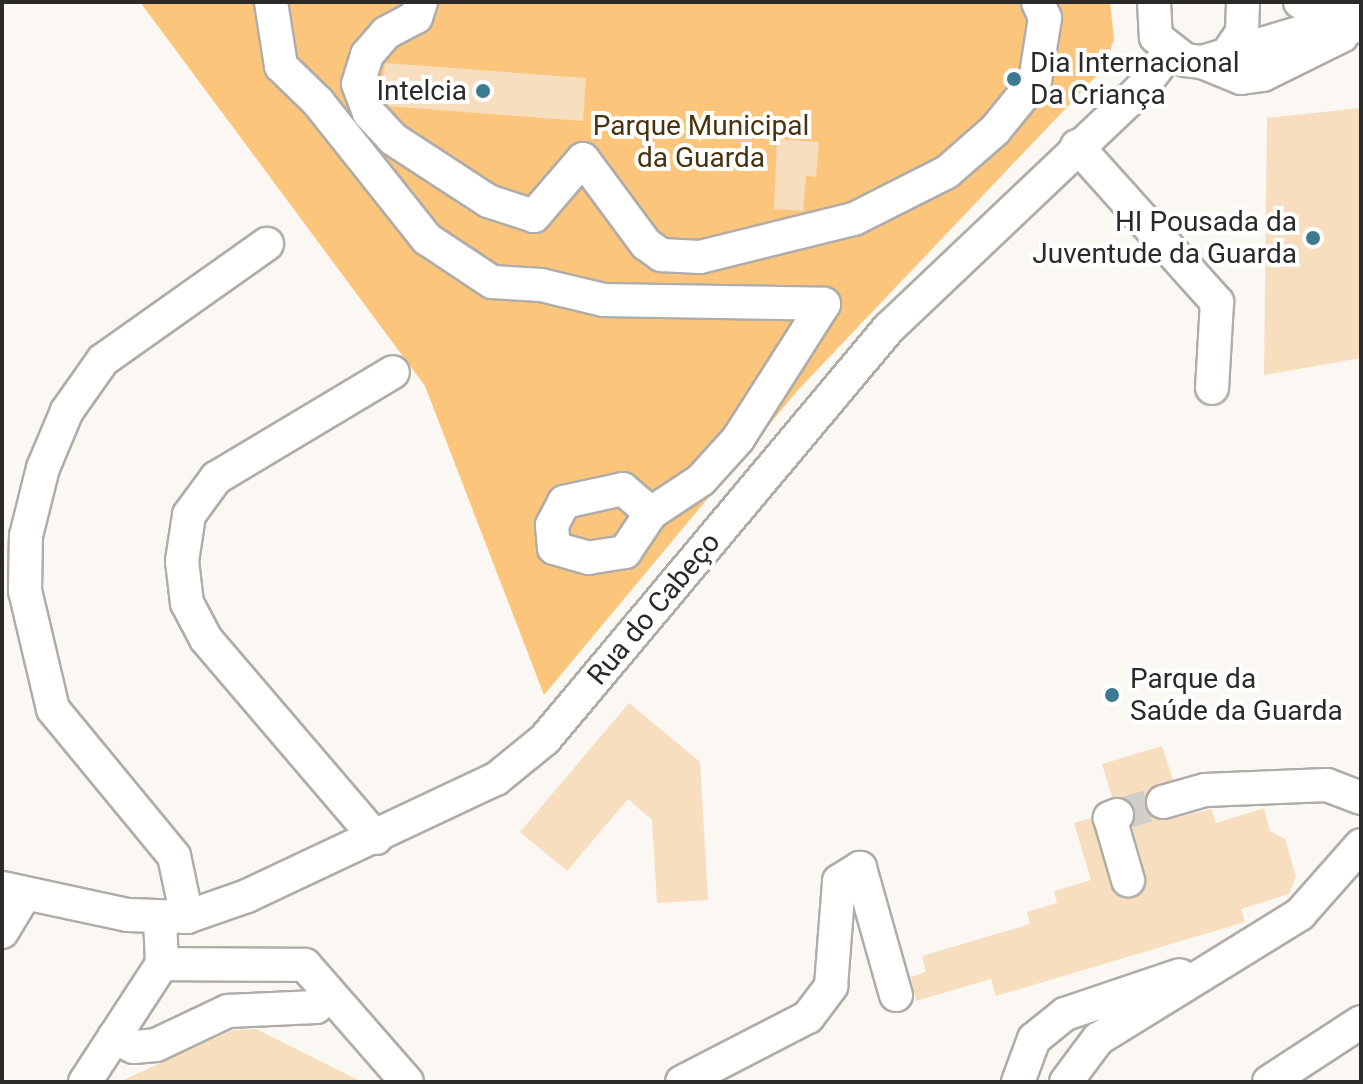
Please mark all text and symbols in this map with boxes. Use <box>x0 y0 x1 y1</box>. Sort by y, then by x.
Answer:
place label: Dia Internacional Da Criança <box>1030 46 1240 112</box>
marker: Dia Internacional Da Criança <box>1005 70 1023 88</box>
place label: Intelcia <box>376 74 467 108</box>
marker: Intelcia <box>474 82 492 100</box>
park label: Parque Municipal da Guarda <box>593 109 809 175</box>
place label: HI Pousada da Juventude da Guarda <box>1032 205 1297 271</box>
marker: HI Pousada da Juventude da Guarda <box>1304 229 1322 247</box>
street label: Rua do Cabeço <box>581 526 727 692</box>
place label: Parque da Saúde da Guarda <box>1130 662 1343 728</box>
marker: Parque da Saúde da Guarda <box>1101 684 1123 706</box>

